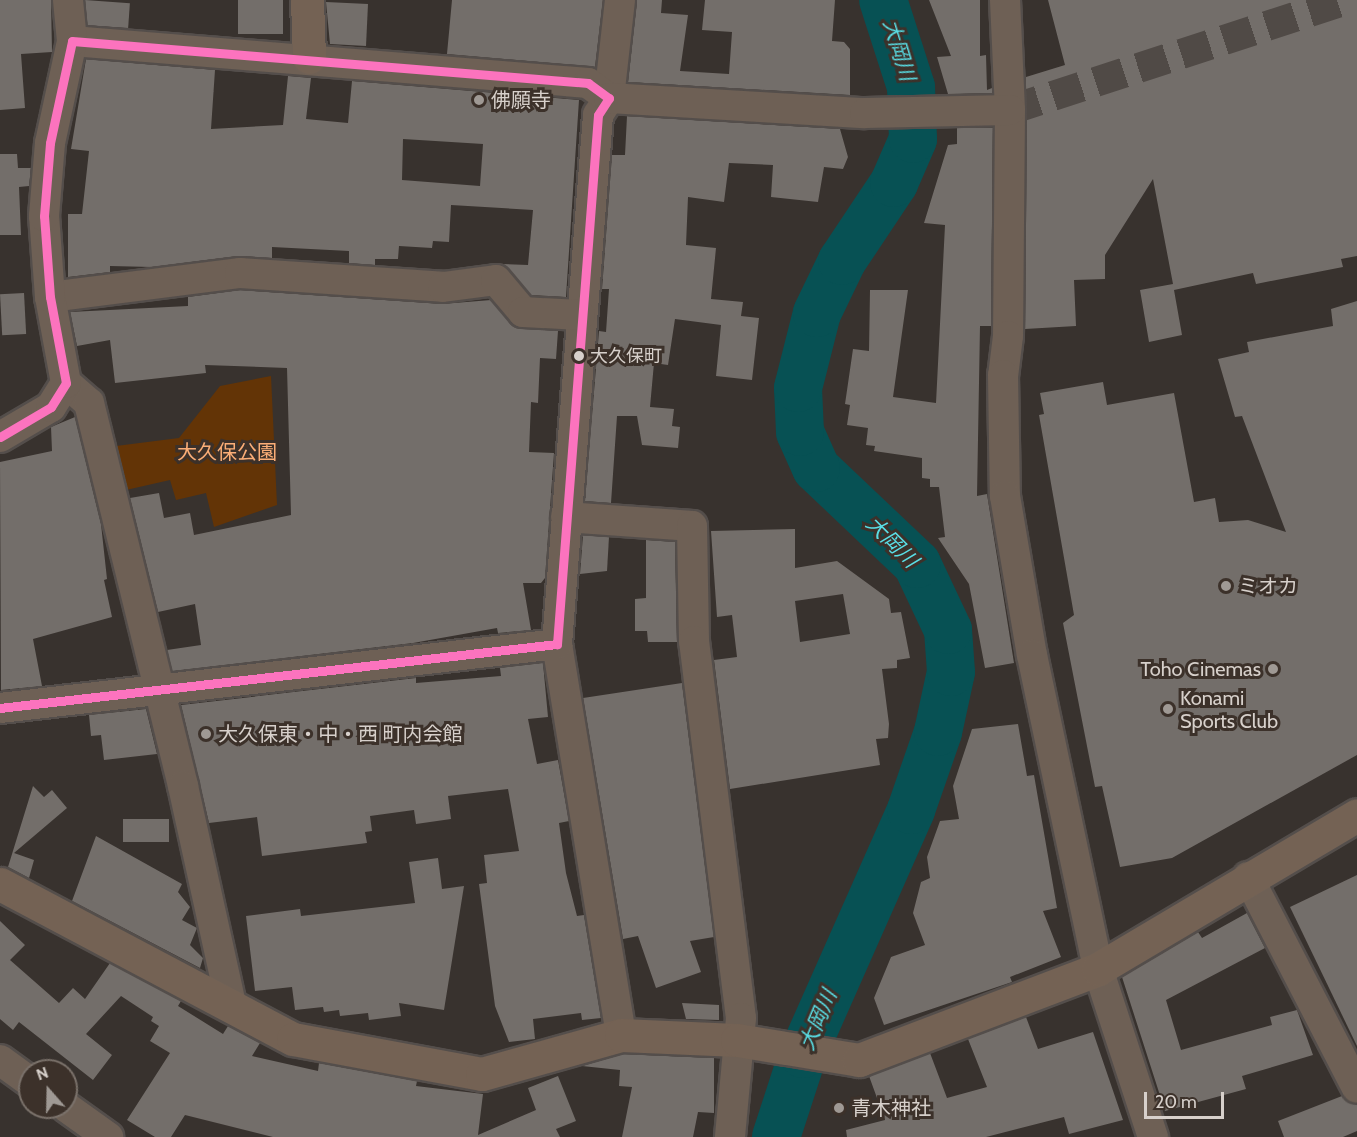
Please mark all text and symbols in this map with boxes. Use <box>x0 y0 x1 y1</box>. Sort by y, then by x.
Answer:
water label: 大岡川 <box>878 16 920 84</box>
place label: 佛願寺 <box>491 88 551 112</box>
marker: 佛願寺 <box>472 93 486 107</box>
place label: 大久保町 <box>590 345 662 367</box>
marker: 大久保町 <box>573 350 585 362</box>
park label: 大久保公園 <box>177 440 277 464</box>
water label: 大岡川 <box>861 511 923 573</box>
place label: ミオカ <box>1238 574 1298 598</box>
marker: ミオカ <box>1219 579 1233 593</box>
place label: Toho Cinemas <box>1141 657 1261 681</box>
marker: Toho Cinemas <box>1266 662 1280 676</box>
place label: Konami Sports Club <box>1180 686 1278 733</box>
marker: Konami Sports Club <box>1161 702 1175 716</box>
place label: 大久保東・中・西 町内会館 <box>218 722 462 746</box>
marker: 大久保東・中・西 町内会館 <box>199 727 213 741</box>
water label: 大岡川 <box>794 986 842 1054</box>
north arrow <box>18 1059 78 1119</box>
text: N <box>34 1063 51 1084</box>
scale bar <box>1147 1080 1226 1118</box>
text: 20 m <box>1155 1091 1197 1113</box>
place label: 青木神社 <box>851 1096 931 1120</box>
marker: 青木神社 <box>832 1101 846 1115</box>

